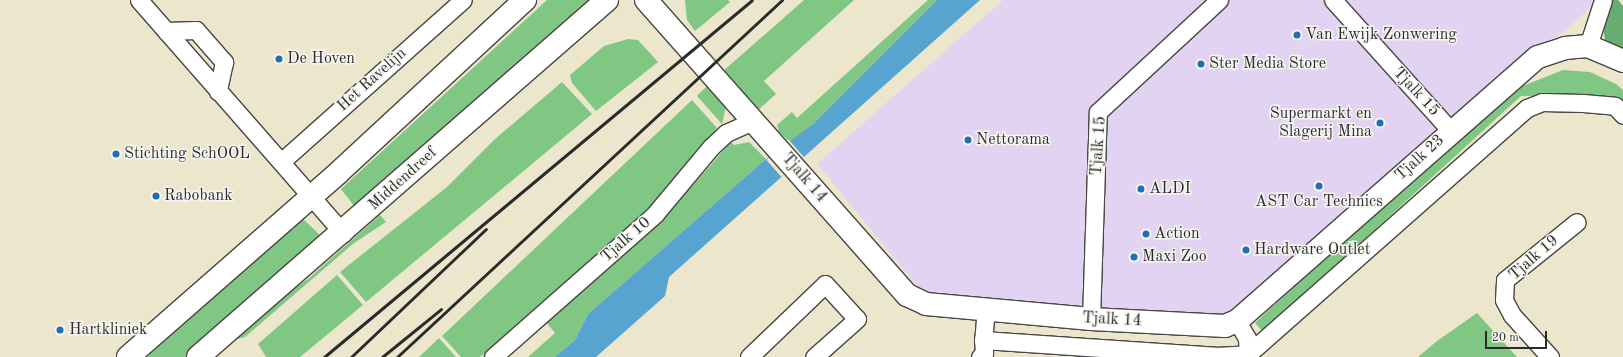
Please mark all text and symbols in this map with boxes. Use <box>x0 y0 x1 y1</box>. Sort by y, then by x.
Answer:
place label: Van Ewijk Zonwering <box>1305 25 1457 45</box>
marker: Van Ewijk Zonwering <box>1292 30 1302 40</box>
street label: Het Ravelijn <box>333 44 411 116</box>
place label: De Hoven <box>287 49 355 69</box>
marker: De Hoven <box>274 54 284 64</box>
place label: Ster Media Store <box>1209 54 1326 74</box>
marker: Ster Media Store <box>1196 59 1206 69</box>
street label: Tjalk 15 <box>1389 64 1443 120</box>
place label: Supermarkt en Slagerij Mina <box>1270 104 1372 142</box>
street label: Tjalk 15 <box>1087 116 1111 176</box>
marker: Supermarkt en Slagerij Mina <box>1375 118 1385 128</box>
place label: Nettorama <box>976 130 1050 150</box>
street label: Tjalk 23 <box>1391 131 1449 185</box>
marker: Nettorama <box>963 135 973 145</box>
street label: Middendreef <box>365 143 441 215</box>
place label: Stichting SchOOL <box>124 144 250 164</box>
marker: Stichting SchOOL <box>111 149 121 159</box>
street label: Tjalk 14 <box>777 149 831 207</box>
place label: ALDI <box>1149 179 1191 199</box>
marker: AST Car Technics <box>1314 181 1324 191</box>
marker: ALDI <box>1136 184 1146 194</box>
place label: Rabobank <box>164 186 233 206</box>
marker: Rabobank <box>151 191 161 201</box>
place label: AST Car Technics <box>1255 192 1383 212</box>
street label: Tjalk 10 <box>597 213 655 267</box>
place label: Action <box>1154 224 1200 244</box>
marker: Action <box>1141 229 1151 239</box>
street label: Tjalk 19 <box>1505 231 1563 285</box>
place label: Hardware Outlet <box>1254 240 1370 260</box>
marker: Hardware Outlet <box>1241 245 1251 255</box>
place label: Maxi Zoo <box>1142 247 1207 267</box>
marker: Maxi Zoo <box>1129 252 1139 262</box>
street label: Tjalk 14 <box>1082 309 1142 331</box>
place label: Hartkliniek <box>69 320 147 340</box>
scale bar <box>1487 323 1549 349</box>
marker: Hartkliniek <box>54 324 66 336</box>
text: 20 m <box>1492 332 1519 344</box>

